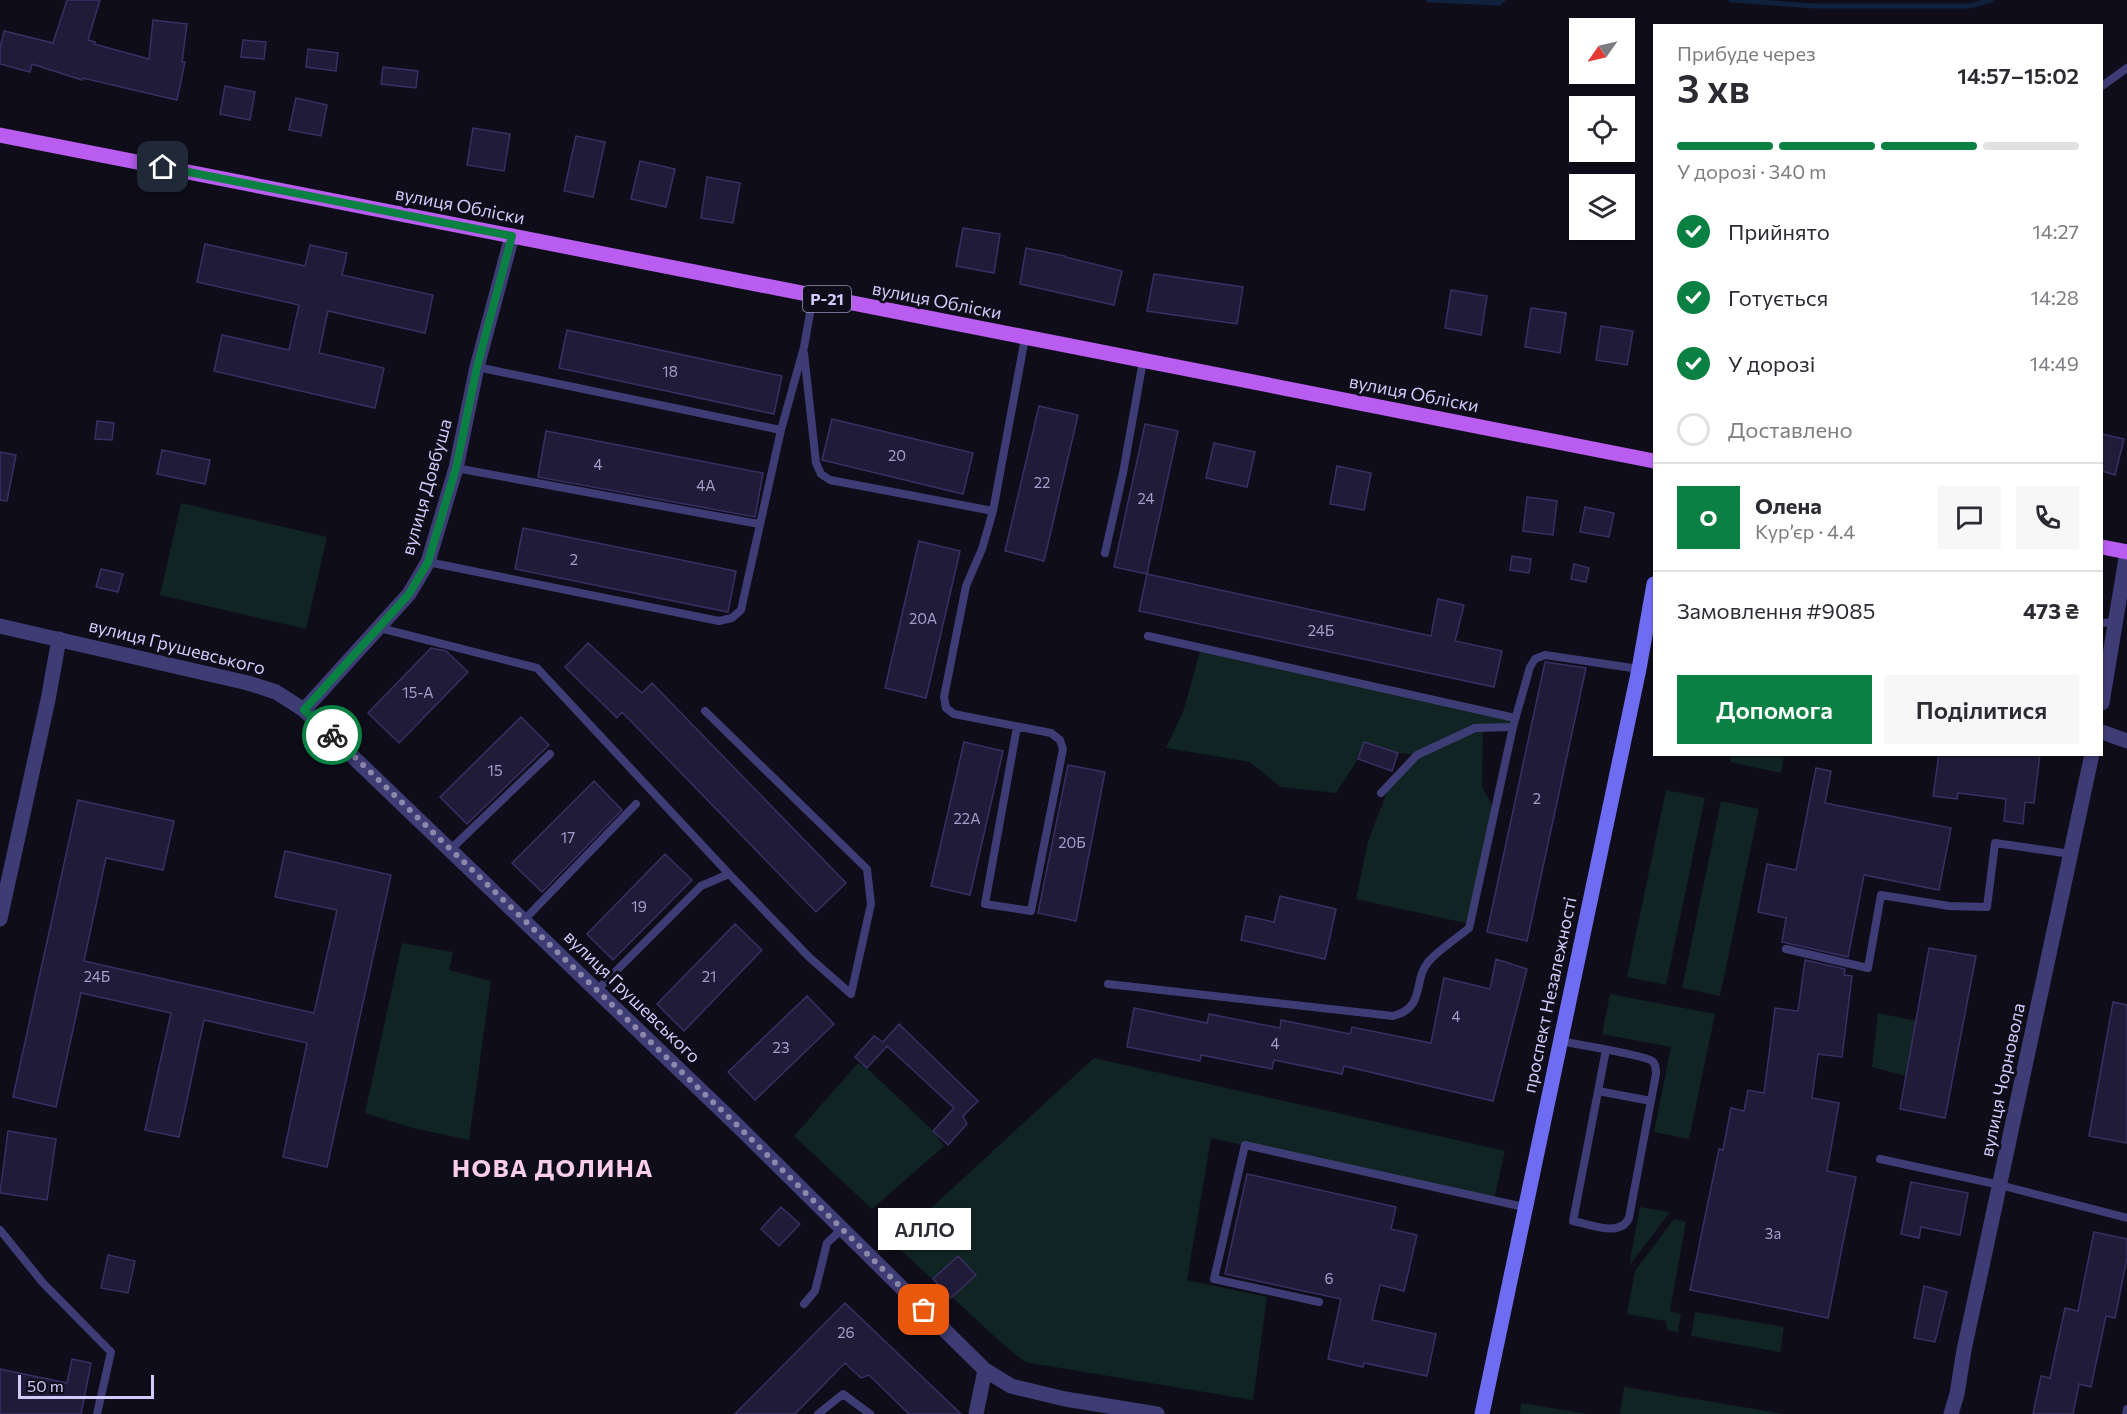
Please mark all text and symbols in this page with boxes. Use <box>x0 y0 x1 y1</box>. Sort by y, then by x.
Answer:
north arrow <box>1569 18 1635 84</box>
map controls <box>1569 18 1635 240</box>
text: Прибуде через <box>1677 41 1816 65</box>
text: 14:57–15:02 <box>1957 62 2079 89</box>
text: 3 хв <box>1677 63 1750 111</box>
button: locate <box>1569 96 1635 162</box>
pin <box>137 141 188 192</box>
icon: home <box>146 150 179 183</box>
text: У дорозі · 340 m <box>1677 159 1827 183</box>
button: layers <box>1569 174 1635 240</box>
street label: вулиця Обліски <box>393 182 527 228</box>
icon: check <box>1677 215 1710 248</box>
text: Прийнято <box>1728 218 1830 245</box>
text: 14:27 <box>2032 219 2079 243</box>
street label: вулиця Обліски <box>870 277 1004 323</box>
icon: check <box>1677 281 1710 314</box>
text: Готується <box>1728 284 1828 311</box>
text: 14:28 <box>2031 285 2079 309</box>
road number: Р-21 <box>803 286 851 312</box>
icon: check <box>1677 347 1710 380</box>
text: У дорозі <box>1728 350 1815 377</box>
text: 14:49 <box>2030 351 2079 375</box>
house number: 18 <box>662 362 678 380</box>
street label: вулиця Обліски <box>1347 370 1481 416</box>
street label: вулиця Довбуша <box>396 416 456 557</box>
text: Доставлено <box>1728 416 1853 443</box>
house number: 20 <box>888 446 906 464</box>
house number: 4 <box>594 455 603 473</box>
house number: 22 <box>1034 473 1050 491</box>
house number: 4А <box>696 476 716 494</box>
button: chat <box>1938 486 2001 549</box>
button: phone <box>2016 486 2079 549</box>
house number: 24 <box>1137 489 1155 507</box>
text: Олена <box>1755 492 1822 519</box>
text: О <box>1700 504 1717 531</box>
text: Кур’єр · 4.4 <box>1755 519 1855 543</box>
house number: 2 <box>570 550 578 568</box>
text: Замовлення #9085 <box>1677 597 1875 624</box>
text: 473 ₴ <box>2023 597 2079 624</box>
house number: 20А <box>909 609 937 627</box>
street label: вулиця Грушевського <box>87 613 268 679</box>
house number: 24Б <box>1308 621 1334 639</box>
button: Допомога <box>1677 675 1872 744</box>
button: Поділитися <box>1884 675 2079 744</box>
house number: 15-А <box>402 683 434 701</box>
courier <box>302 705 362 765</box>
icon: bike <box>316 719 349 752</box>
house number: 15 <box>487 761 503 779</box>
house number: 2 <box>1533 789 1541 807</box>
house number: 22А <box>954 809 981 827</box>
house number: 17 <box>561 828 575 846</box>
house number: 20Б <box>1058 833 1086 851</box>
street label: проспект Незалежності <box>1517 895 1581 1095</box>
house number: 19 <box>631 897 647 915</box>
street label: вулиця Грушевського <box>560 925 706 1067</box>
house number: 24Б <box>84 967 110 985</box>
house number: 21 <box>702 967 716 985</box>
street label: вулиця Чорновола <box>1975 1001 2029 1159</box>
house number: 4 <box>1452 1007 1461 1025</box>
house number: 4 <box>1271 1034 1280 1052</box>
house number: 23 <box>773 1038 789 1056</box>
district label: НОВА ДОЛИНА <box>452 1153 654 1182</box>
callout: АЛЛО <box>878 1208 970 1250</box>
text: АЛЛО <box>894 1217 955 1241</box>
house number: 3а <box>1765 1224 1781 1242</box>
house number: 6 <box>1324 1269 1334 1287</box>
pin <box>898 1284 949 1335</box>
icon: bag <box>907 1293 940 1326</box>
house number: 26 <box>837 1323 855 1341</box>
scale bar <box>18 1372 154 1400</box>
text: 50 m <box>27 1376 64 1395</box>

